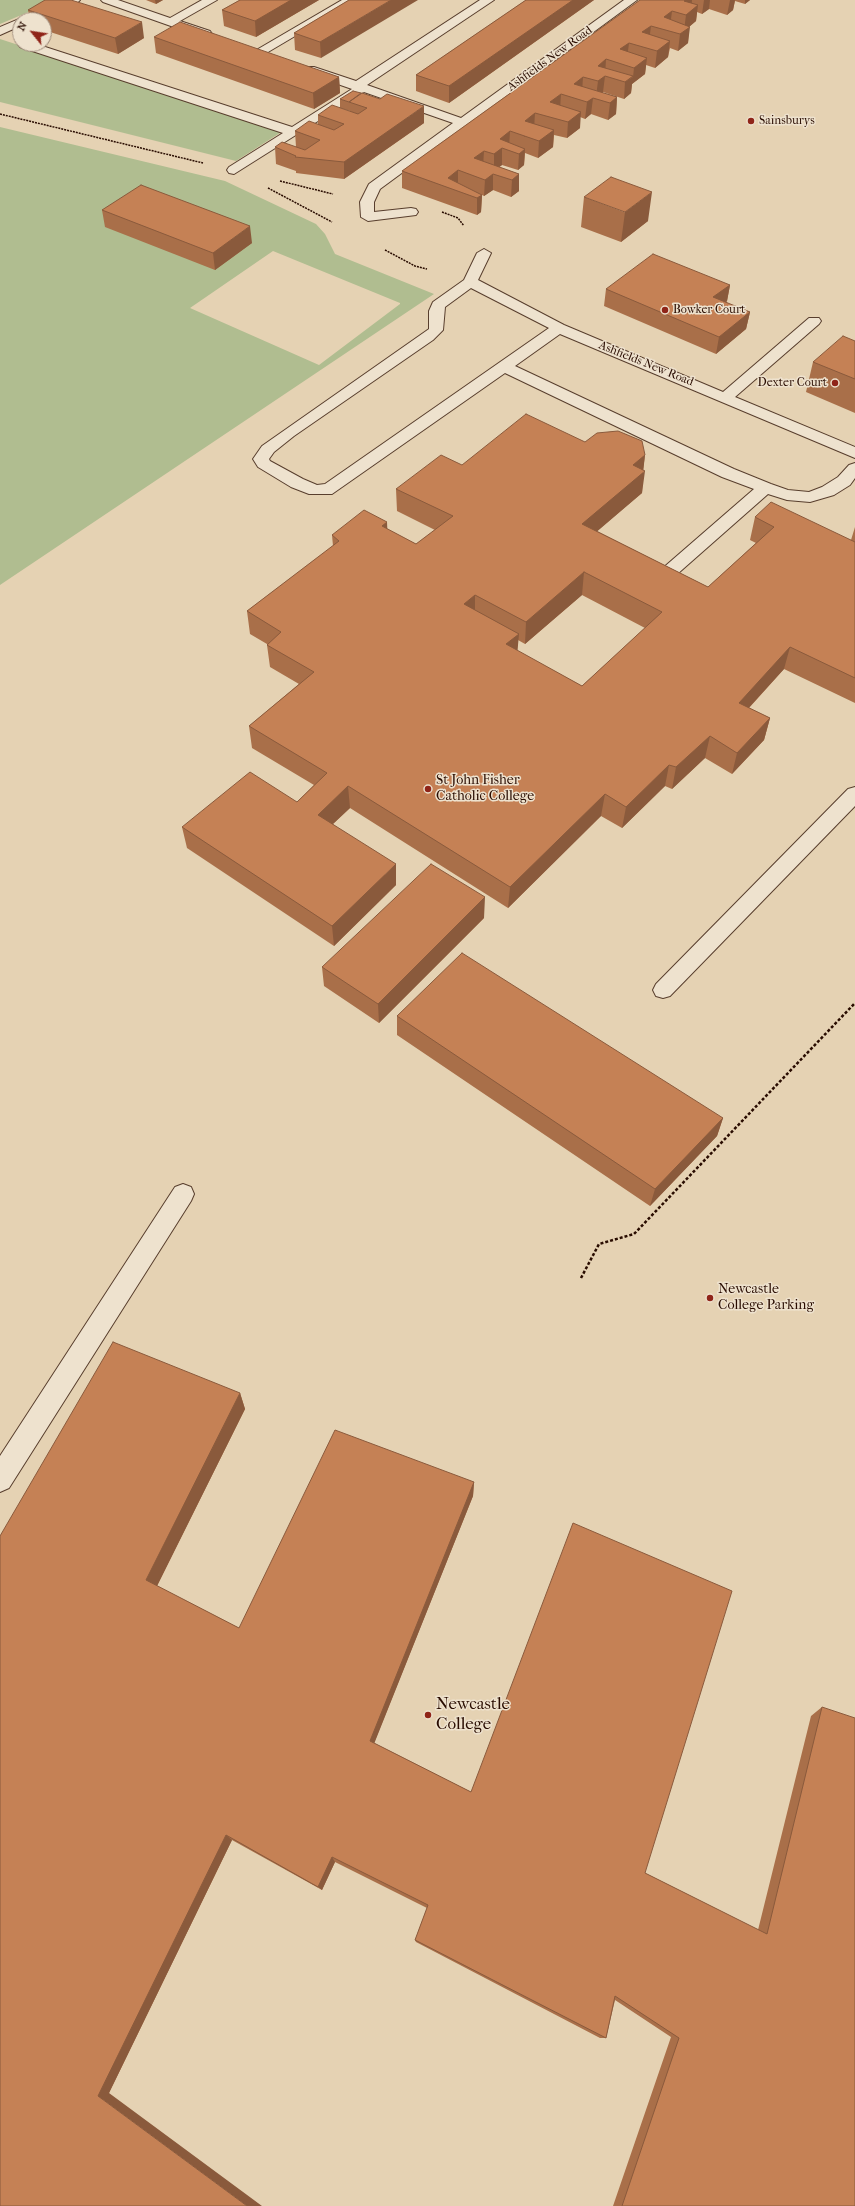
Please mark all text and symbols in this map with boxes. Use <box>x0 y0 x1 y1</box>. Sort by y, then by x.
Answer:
north arrow <box>12 12 52 52</box>
text: N <box>14 19 30 33</box>
street label: Ashfields New Road <box>505 23 595 95</box>
place label: Sainsburys <box>759 114 815 128</box>
marker: Sainsburys <box>746 116 756 126</box>
place label: Bowker Court <box>673 303 745 317</box>
marker: Bowker Court <box>660 305 670 315</box>
street label: Ashfields New Road <box>596 338 696 390</box>
place label: Dexter Court <box>758 376 827 390</box>
marker: Dexter Court <box>830 378 840 388</box>
place label: St John Fisher Catholic College <box>436 773 534 806</box>
marker: St John Fisher Catholic College <box>423 784 433 794</box>
place label: Newcastle College Parking <box>718 1282 814 1314</box>
marker: Newcastle College Parking <box>705 1293 715 1303</box>
place label: Newcastle College <box>436 1695 510 1735</box>
marker: Newcastle College <box>423 1710 433 1720</box>

